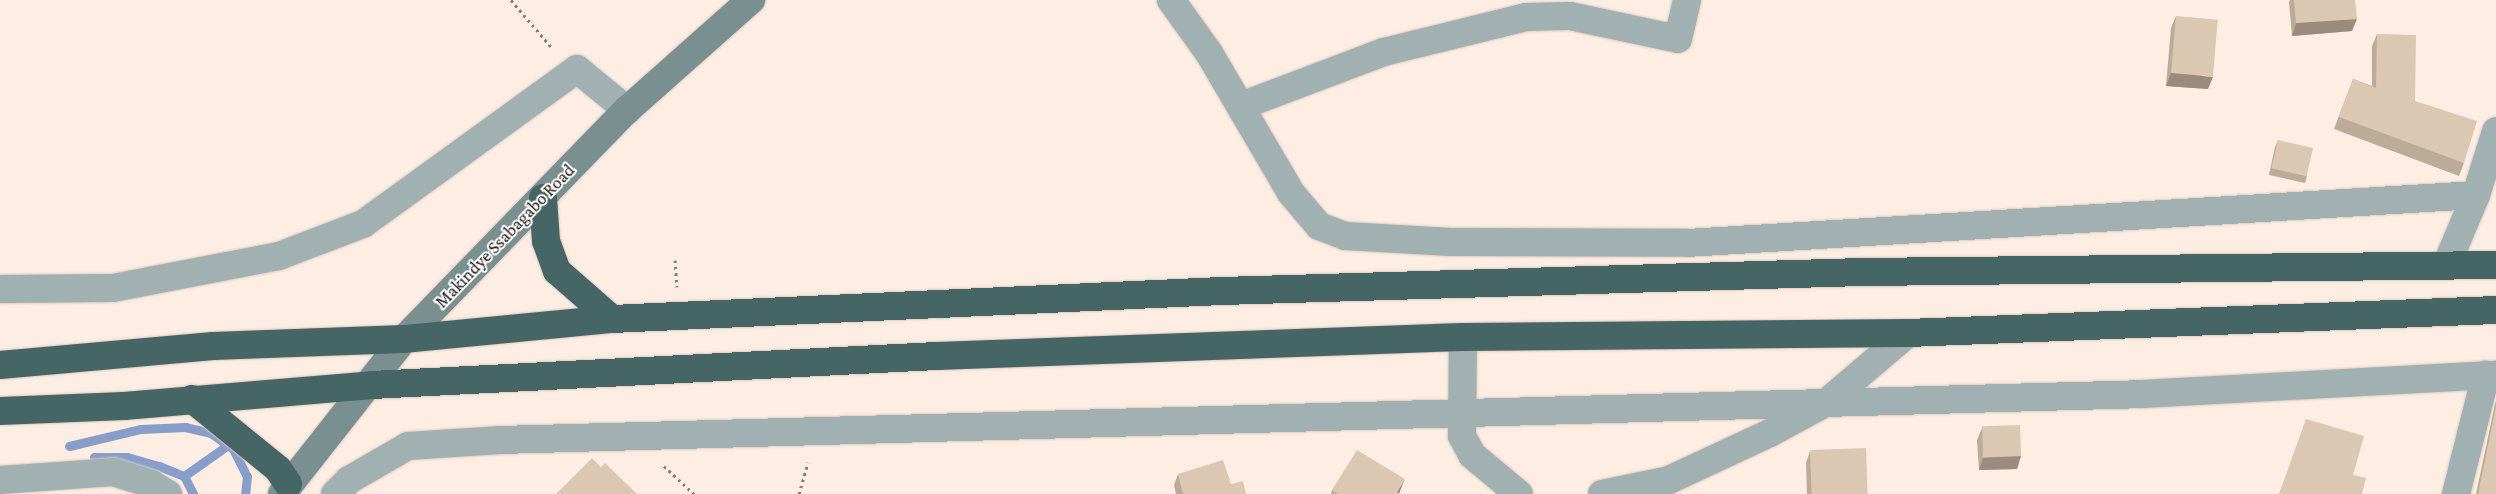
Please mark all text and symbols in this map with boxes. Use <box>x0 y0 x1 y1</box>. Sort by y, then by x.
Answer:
street label: Makindye Ssabagabo Road <box>431 160 579 312</box>

